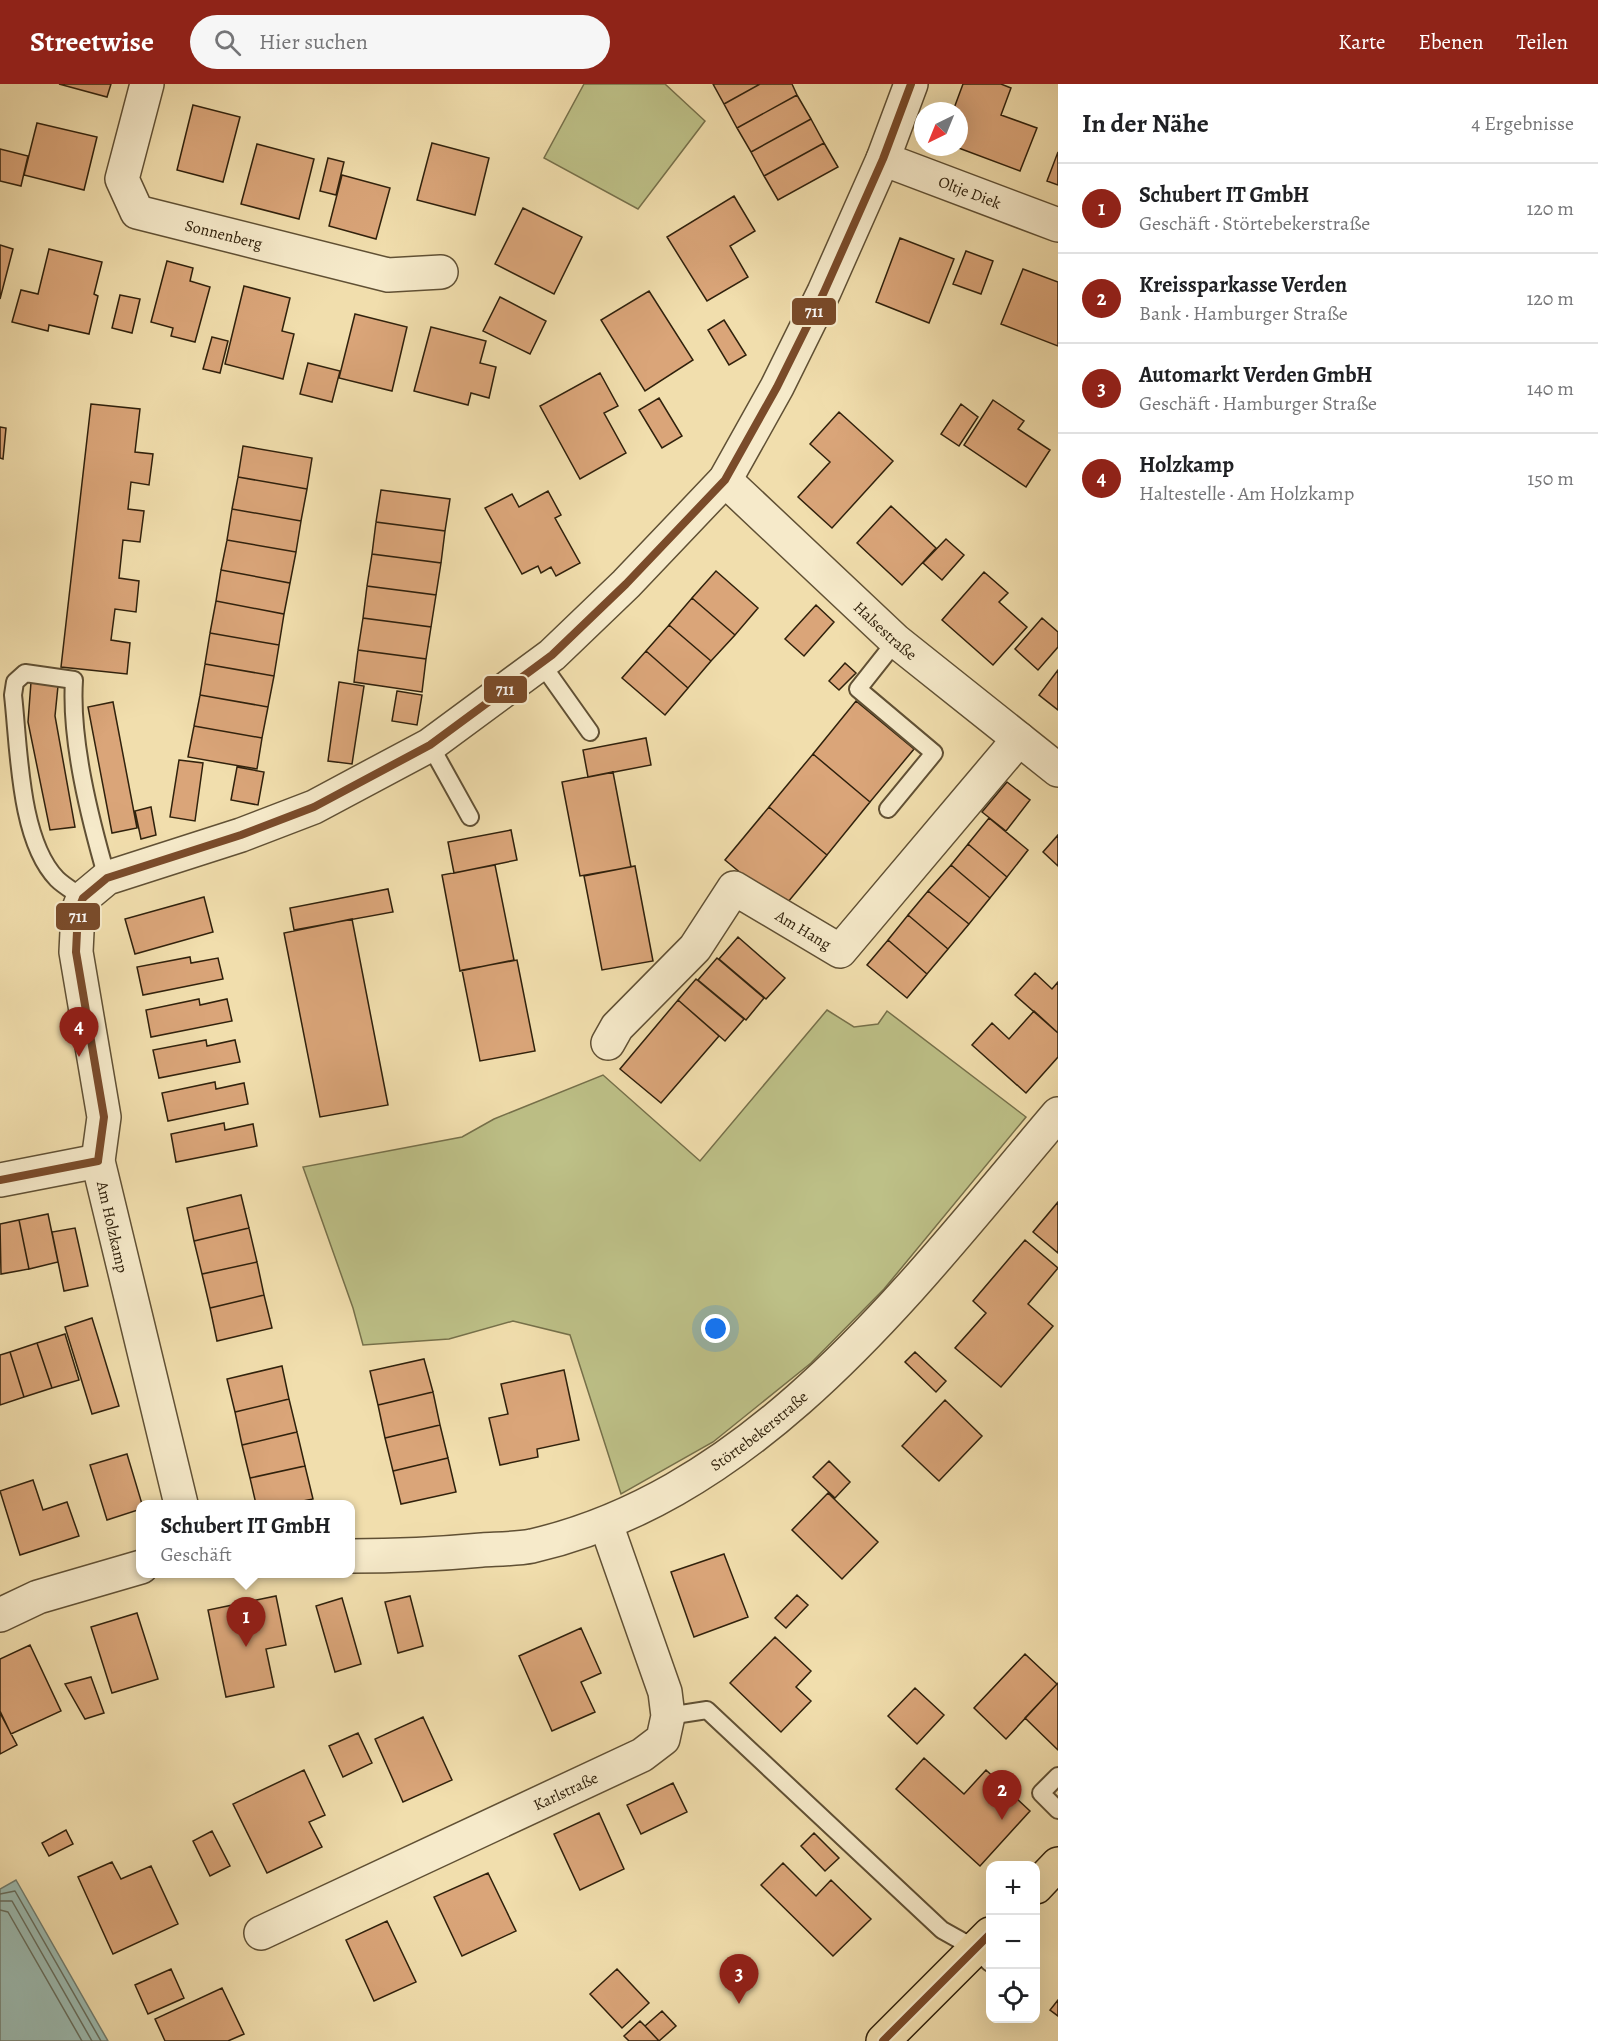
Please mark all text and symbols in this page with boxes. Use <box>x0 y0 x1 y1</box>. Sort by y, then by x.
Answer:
search box <box>190 15 610 69</box>
text: Streetwise <box>30 23 154 61</box>
icon: search <box>211 26 244 59</box>
text: Hier suchen <box>259 27 368 57</box>
text: Karte <box>1338 28 1386 56</box>
text: Ebenen <box>1419 28 1483 56</box>
text: Teilen <box>1516 28 1568 56</box>
north arrow <box>914 102 968 156</box>
text: In der Nähe <box>1082 106 1209 141</box>
text: 4 Ergebnisse <box>1471 110 1574 137</box>
street label: Oltje Diek <box>935 171 1004 215</box>
text: Schubert IT GmbH <box>1139 180 1309 210</box>
text: 1 <box>1098 195 1105 222</box>
text: 120 m <box>1526 195 1574 222</box>
text: Geschäft · Störtebekerstraße <box>1139 210 1370 237</box>
street label: Sonnenberg <box>183 214 265 255</box>
text: Kreissparkasse Verden <box>1139 270 1347 300</box>
text: 2 <box>1097 285 1106 312</box>
text: 120 m <box>1526 285 1574 312</box>
line badge: 711 <box>791 297 837 326</box>
text: Bank · Hamburger Straße <box>1139 300 1348 327</box>
text: 711 <box>805 301 823 323</box>
text: Automarkt Verden GmbH <box>1139 360 1372 390</box>
text: 3 <box>1097 375 1106 402</box>
text: 140 m <box>1527 375 1574 402</box>
text: Geschäft · Hamburger Straße <box>1139 390 1377 417</box>
text: Holzkamp <box>1139 450 1234 480</box>
text: 4 <box>1097 465 1106 492</box>
text: 150 m <box>1527 465 1574 492</box>
text: Haltestelle · Am Holzkamp <box>1139 480 1354 507</box>
street label: Halsestraße <box>848 597 921 666</box>
line badge: 711 <box>483 675 528 704</box>
text: 711 <box>496 679 514 701</box>
line badge: 711 <box>55 902 101 931</box>
street label: Am Hang <box>770 905 835 955</box>
text: 711 <box>69 906 87 928</box>
pin: 4 <box>60 1008 98 1057</box>
street label: Am Holzkamp <box>91 1178 133 1275</box>
your location <box>701 1314 730 1343</box>
street label: Störtebekerstraße <box>706 1386 813 1476</box>
popup <box>136 1500 355 1578</box>
text: Schubert IT GmbH <box>160 1511 331 1541</box>
text: Geschäft <box>160 1541 232 1568</box>
pin: 1 <box>226 1598 266 1647</box>
street label: Karlstraße <box>530 1767 602 1816</box>
pin: 2 <box>982 1770 1022 1820</box>
map controls <box>986 1861 1040 2023</box>
button: + <box>986 1861 1040 1915</box>
button: − <box>986 1915 1040 1969</box>
pin: 3 <box>720 1954 758 2004</box>
button: locate <box>986 1969 1040 2023</box>

